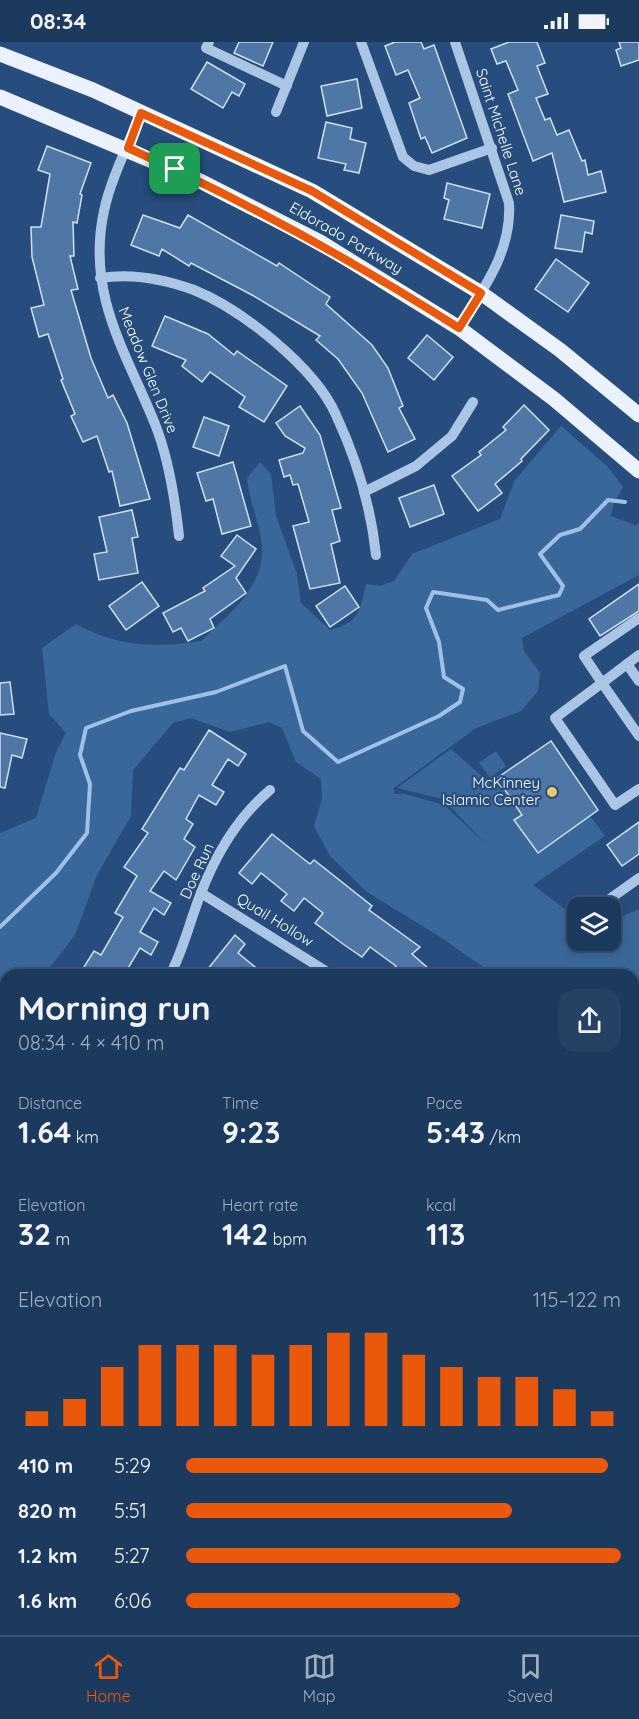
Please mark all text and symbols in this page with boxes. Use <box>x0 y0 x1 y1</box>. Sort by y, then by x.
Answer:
text: 08:34 <box>30 7 86 35</box>
street label: Saint Michelle Lane <box>472 66 531 198</box>
pin <box>149 143 200 194</box>
icon: arrive <box>158 152 191 185</box>
street label: Eldorado Parkway <box>286 197 406 278</box>
street label: Meadow Glen Drive <box>114 304 182 436</box>
place label: McKinney Islamic Center <box>442 773 540 809</box>
marker: McKinney Islamic Center <box>545 785 559 799</box>
street label: Doe Run <box>175 840 218 902</box>
street label: Quail Hollow <box>233 888 317 951</box>
map controls <box>567 897 621 951</box>
button: layers <box>567 897 621 951</box>
text: Morning run <box>18 987 211 1028</box>
button: share <box>558 989 621 1052</box>
text: 08:34 · 4 × 410 m <box>18 1030 164 1055</box>
text: Distance <box>18 1093 82 1113</box>
text: Time <box>222 1093 259 1113</box>
text: Pace <box>426 1093 462 1113</box>
text: 1.64 <box>18 1113 71 1151</box>
text: 9:23 <box>222 1113 280 1151</box>
text: 5:43 <box>426 1113 485 1151</box>
text: km <box>71 1127 99 1147</box>
text: /km <box>485 1127 521 1147</box>
text: Elevation <box>18 1195 85 1215</box>
text: Heart rate <box>222 1195 298 1215</box>
text: kcal <box>426 1195 456 1215</box>
text: 32 <box>18 1215 51 1253</box>
text: 142 <box>222 1215 268 1253</box>
text: 113 <box>426 1215 465 1253</box>
text: m <box>51 1229 70 1249</box>
text: bpm <box>268 1229 307 1249</box>
text: Elevation <box>18 1287 102 1312</box>
text: 115–122 m <box>533 1287 621 1312</box>
text: 410 m <box>18 1453 73 1478</box>
text: 5:29 <box>114 1453 151 1478</box>
text: 820 m <box>18 1498 77 1523</box>
text: 5:51 <box>114 1498 147 1523</box>
text: 1.2 km <box>18 1543 78 1568</box>
text: 5:27 <box>114 1543 150 1568</box>
text: 1.6 km <box>18 1588 77 1613</box>
text: 6:06 <box>114 1588 151 1613</box>
tab: Home <box>86 1650 131 1706</box>
tab: Map <box>303 1650 336 1706</box>
tab: Saved <box>507 1650 553 1706</box>

